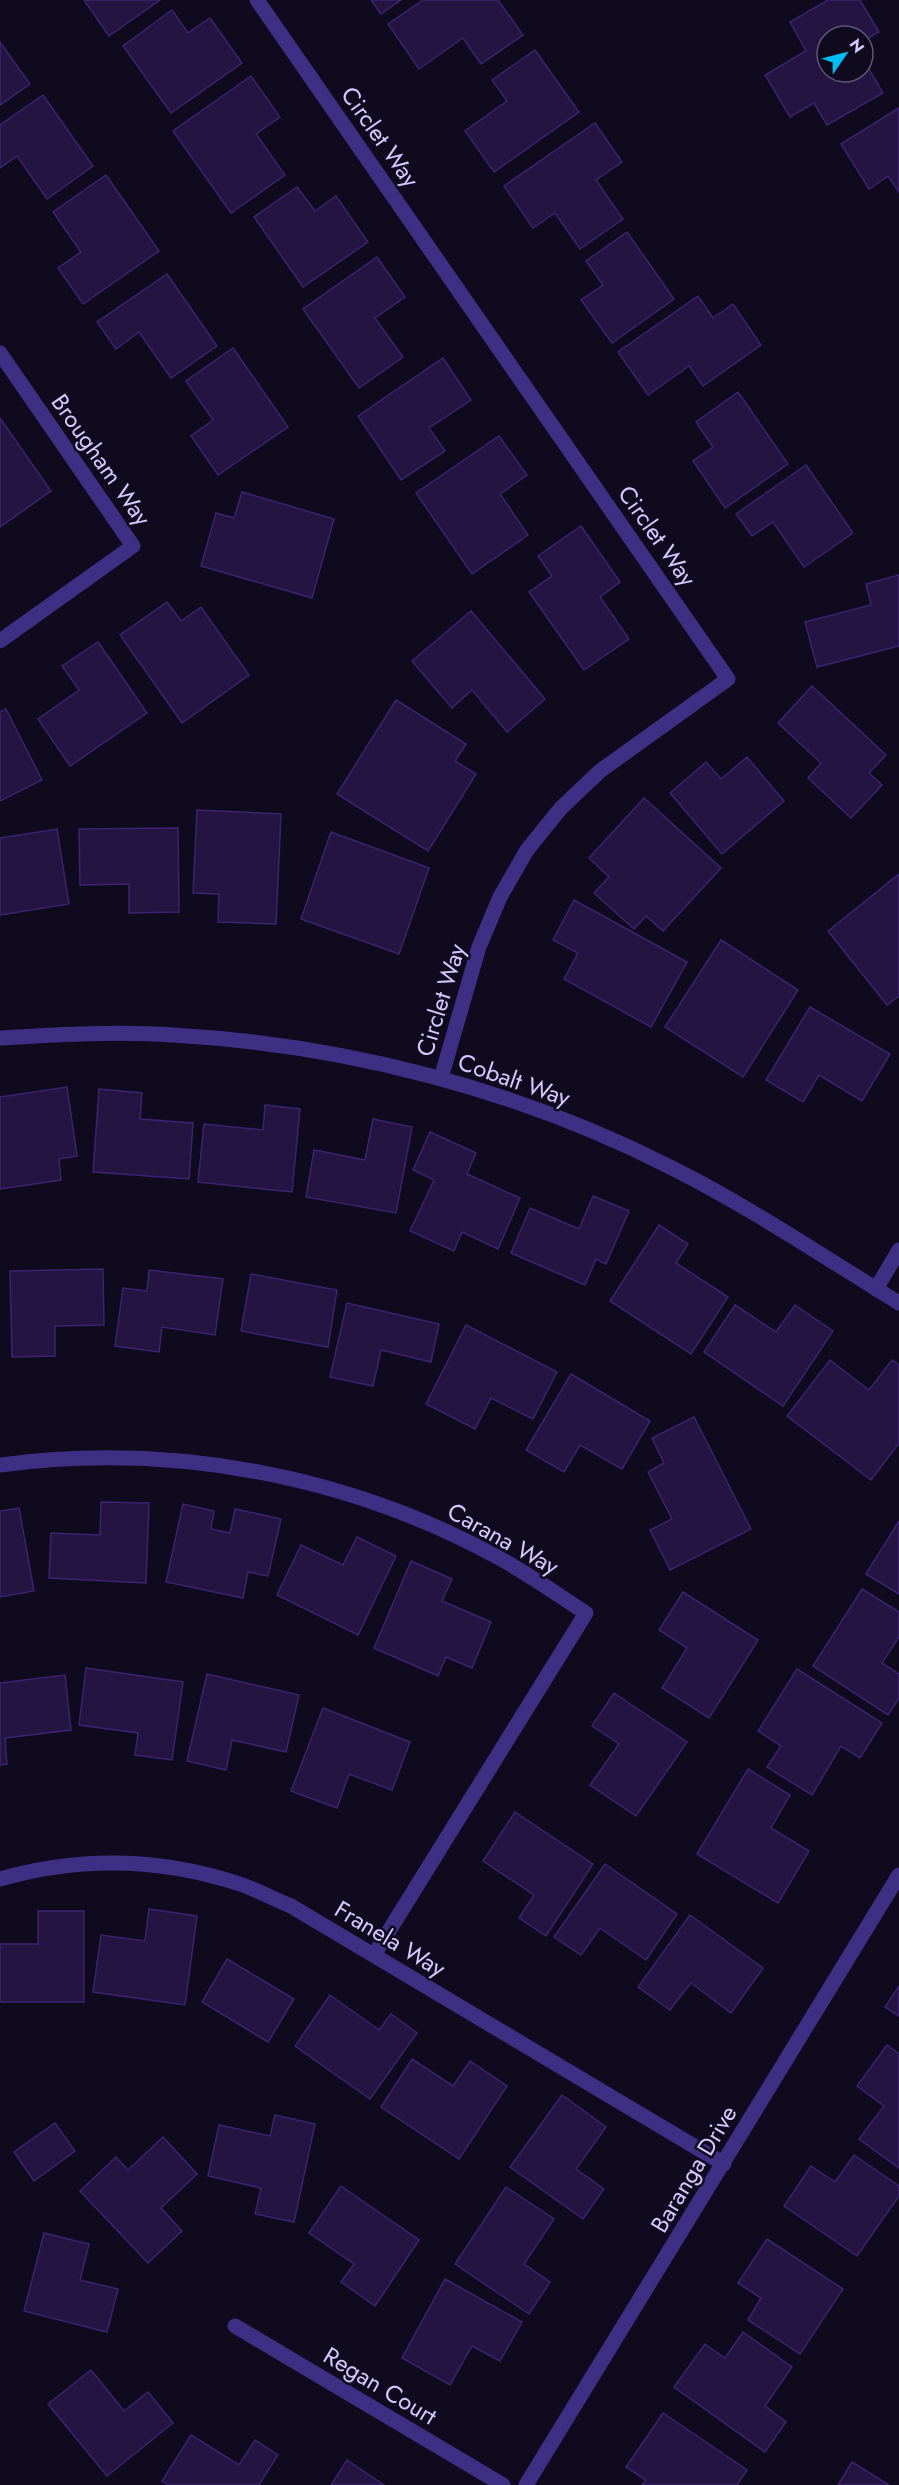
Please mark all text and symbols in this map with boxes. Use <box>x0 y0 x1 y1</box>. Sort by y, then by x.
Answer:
north arrow <box>815 24 875 84</box>
text: N <box>844 34 870 57</box>
street label: Circlet Way <box>333 79 428 195</box>
street label: Brougham Way <box>43 387 160 533</box>
street label: Circlet Way <box>610 478 705 594</box>
street label: Circlet Way <box>407 939 474 1061</box>
street label: Cobalt Way <box>453 1044 575 1115</box>
street label: Carana Way <box>441 1494 566 1584</box>
street label: Franela Way <box>328 1892 453 1986</box>
street label: Baranga Drive <box>642 2098 745 2239</box>
street label: Regan Court <box>317 2338 444 2433</box>

